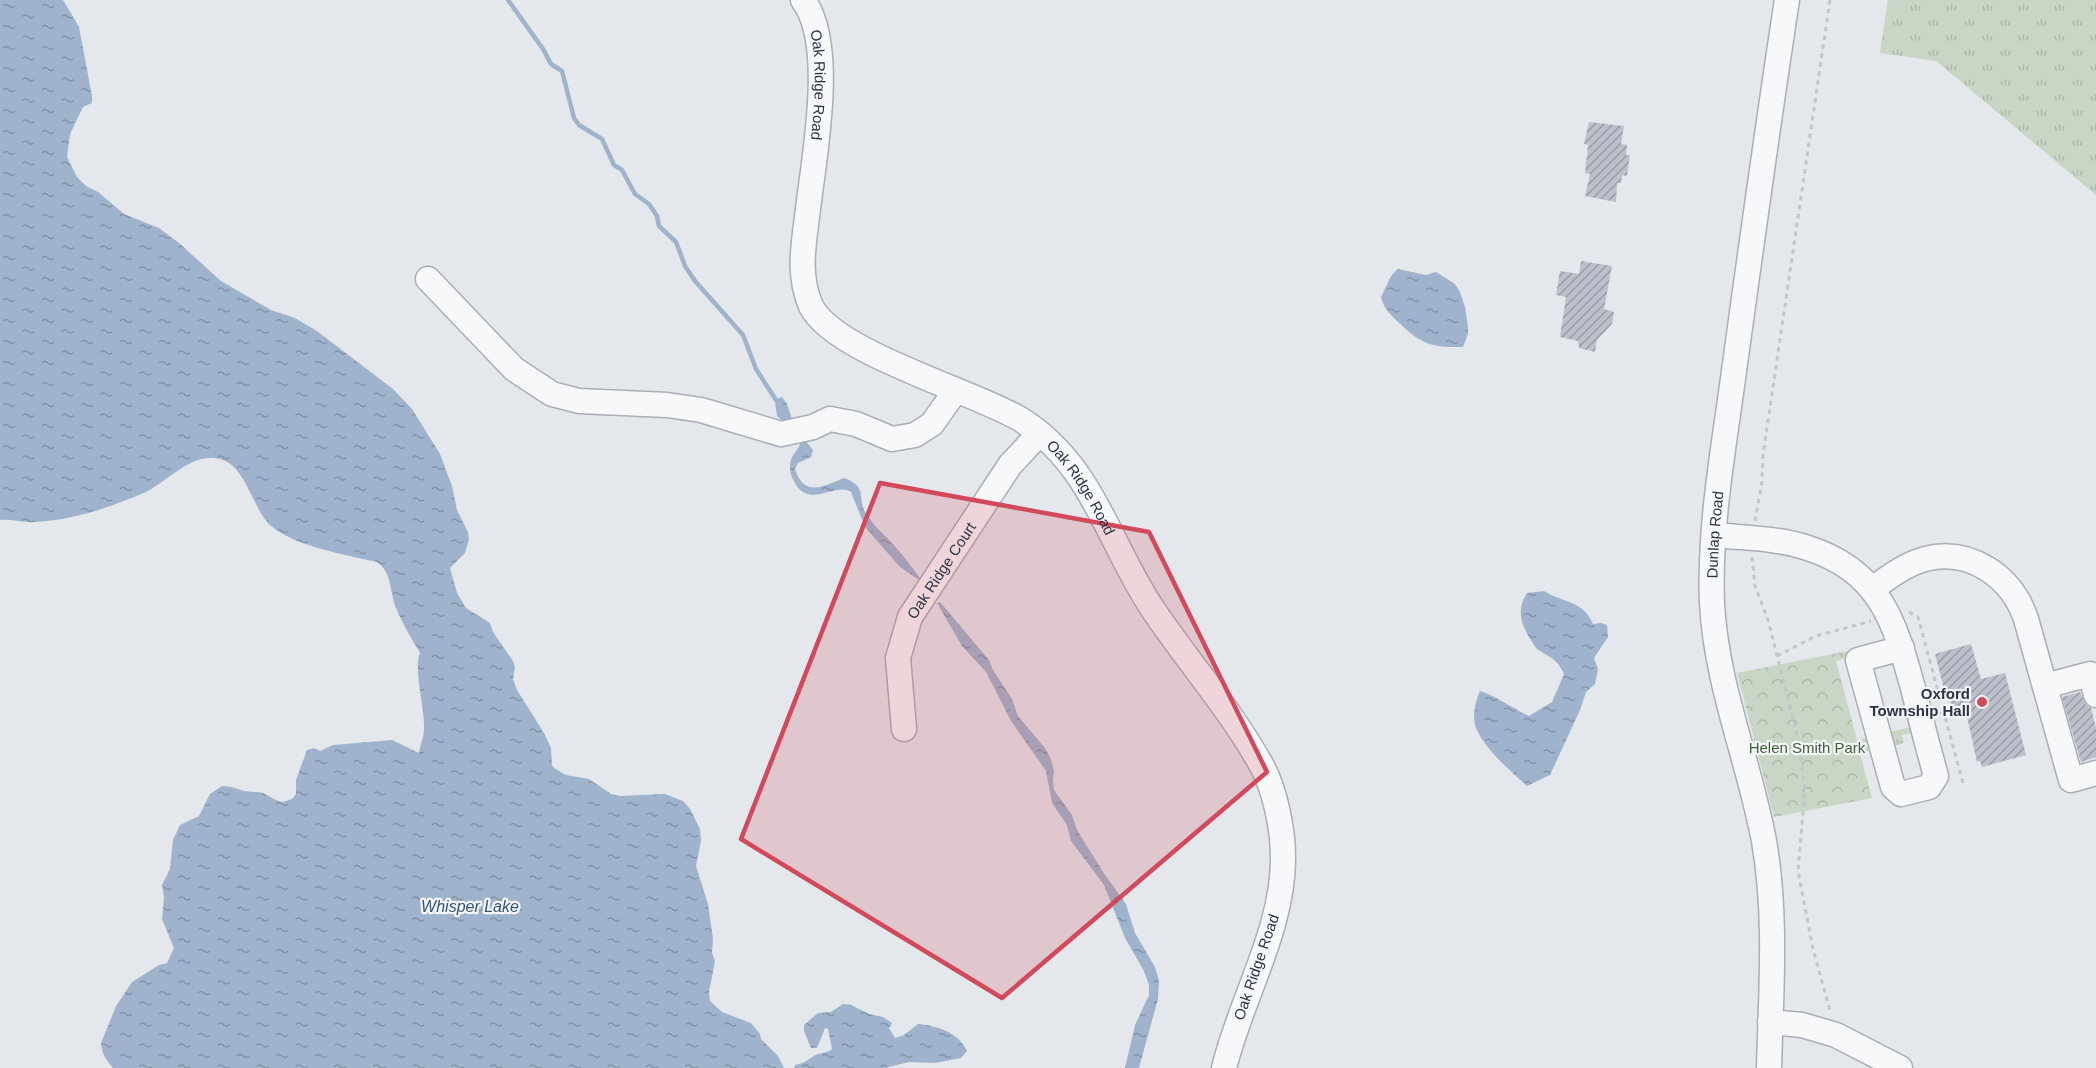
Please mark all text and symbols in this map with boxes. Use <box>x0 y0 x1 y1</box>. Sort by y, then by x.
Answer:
street label: Oak Ridge Road <box>808 28 829 141</box>
street label: Oak Ridge Road <box>1044 436 1119 537</box>
street label: Dunlap Road <box>1703 490 1726 578</box>
street label: Oak Ridge Court <box>903 518 979 622</box>
place label: Oxford Township Hall <box>1869 685 1970 719</box>
marker: Oxford Township Hall <box>1975 695 1989 709</box>
park label: Helen Smith Park <box>1749 739 1866 756</box>
water label: Whisper Lake <box>421 898 519 915</box>
street label: Oak Ridge Road <box>1230 912 1282 1022</box>

